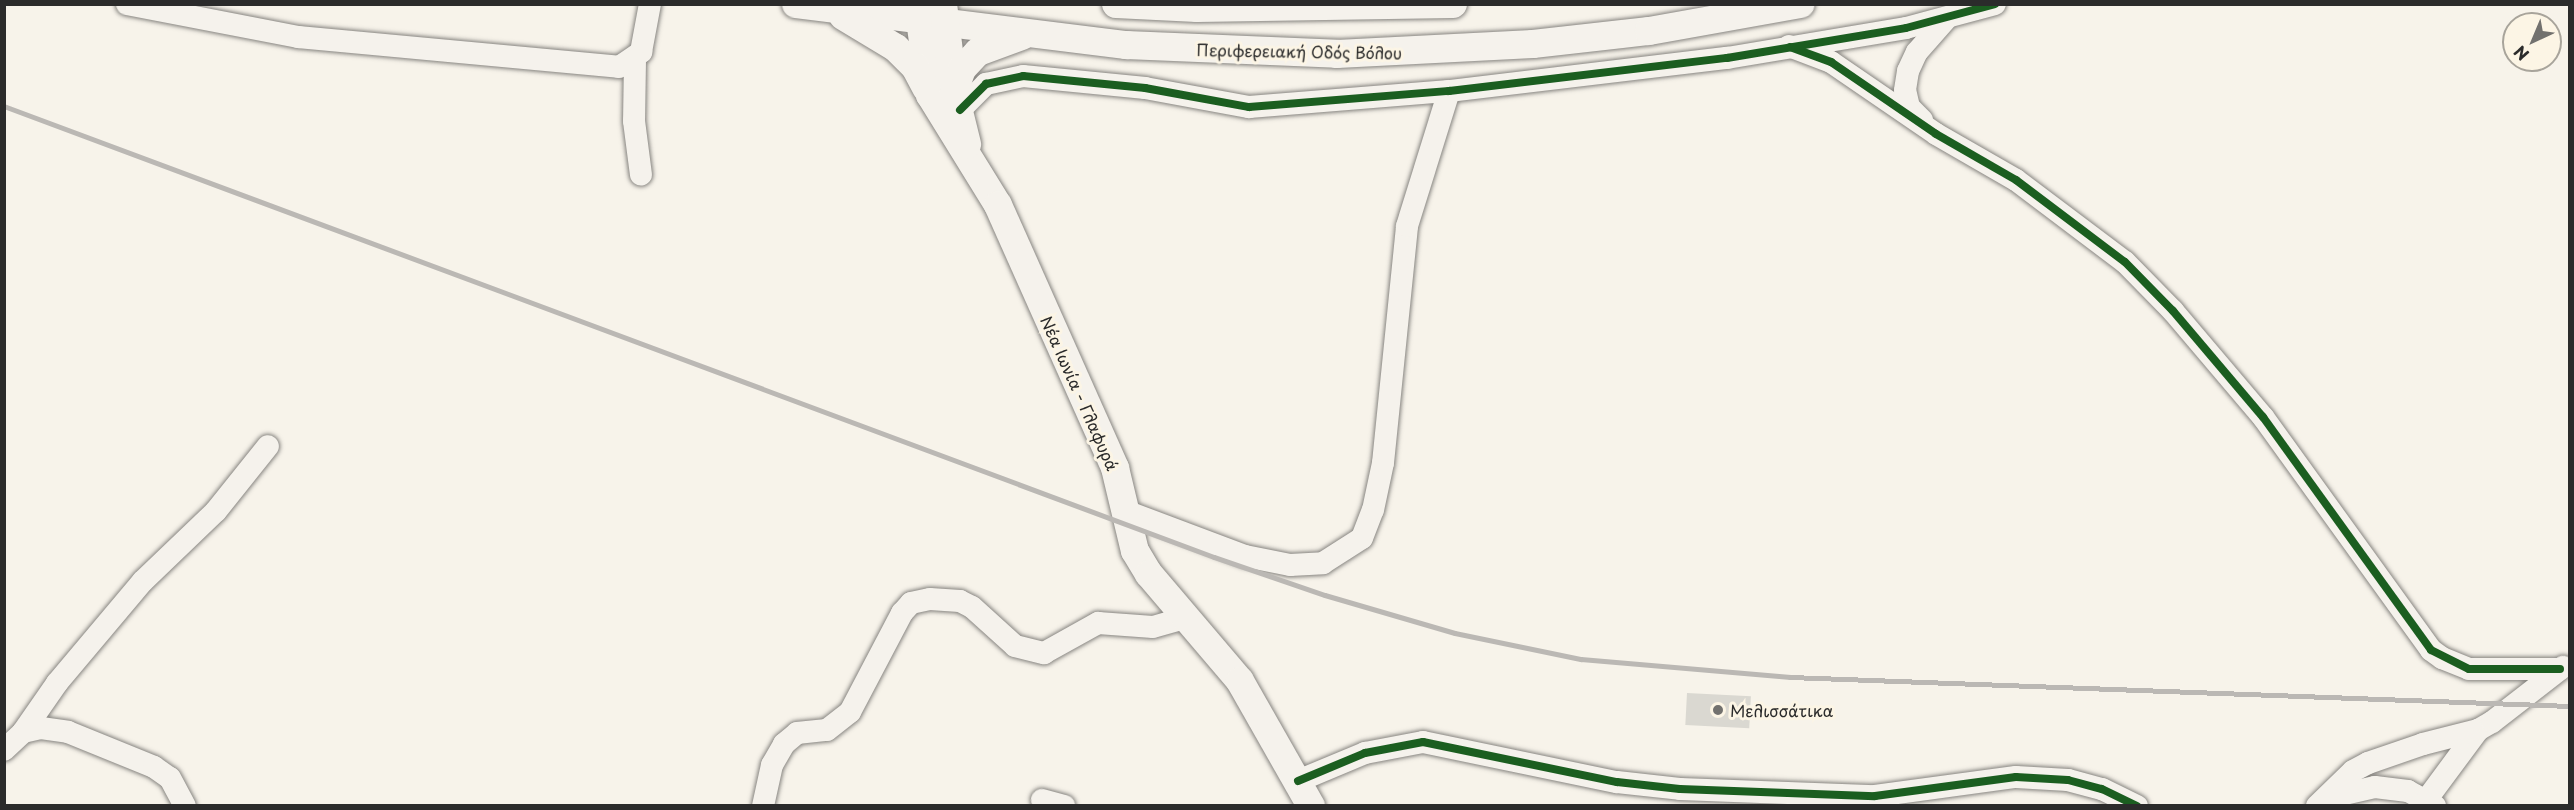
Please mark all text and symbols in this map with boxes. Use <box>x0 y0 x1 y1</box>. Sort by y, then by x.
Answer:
north arrow <box>2502 12 2562 72</box>
street label: Περιφερειακή Οδός Βόλου <box>1195 40 1403 62</box>
text: N <box>2508 40 2534 67</box>
street label: Νέα Ιωνία - Γλαφυρά <box>1037 313 1123 473</box>
place label: Μελισσάτικα <box>1730 700 1833 720</box>
marker: Μελισσάτικα <box>1711 703 1725 717</box>

